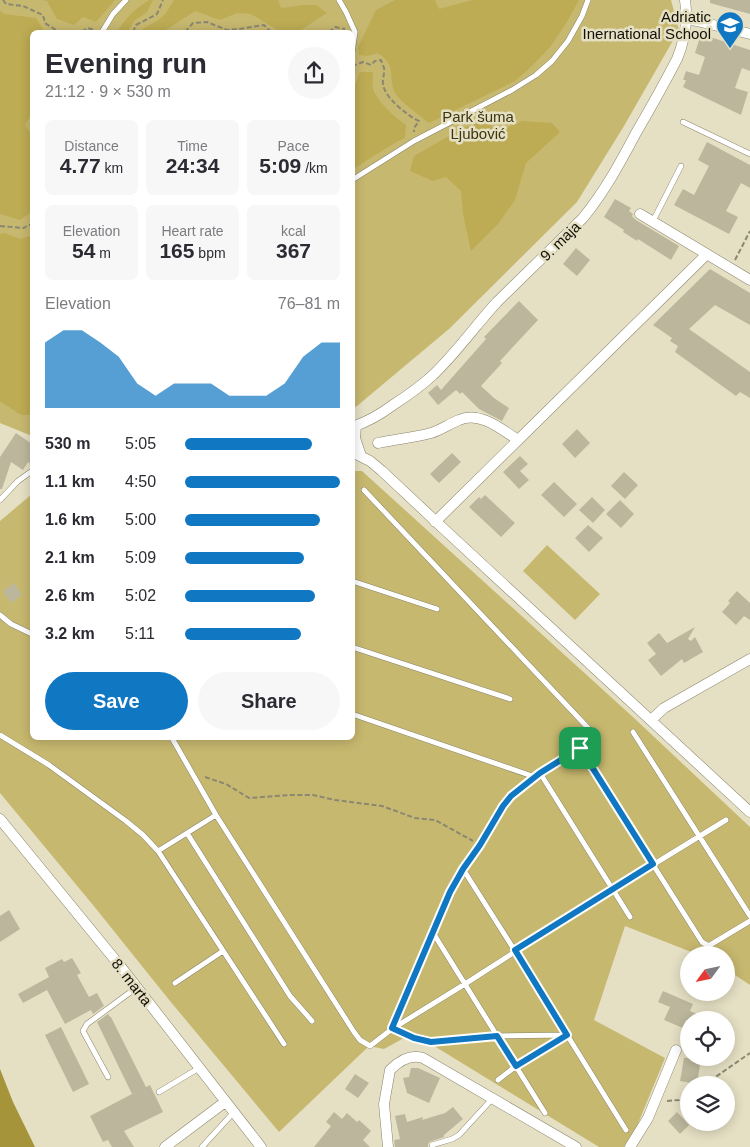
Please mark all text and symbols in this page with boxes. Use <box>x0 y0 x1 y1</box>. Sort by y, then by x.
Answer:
place label: Adriatic Inernational School <box>583 8 711 42</box>
school or university icon: Adriatic Inernational School <box>715 10 745 49</box>
button: share <box>288 47 340 99</box>
text: Evening run <box>45 48 207 79</box>
text: 21:12 · 9 × 530 m <box>45 83 171 100</box>
park label: Park šuma Ljubović <box>442 108 514 142</box>
text: Distance <box>64 138 119 154</box>
text: Time <box>177 138 208 154</box>
text: Pace <box>278 138 309 154</box>
text: 4.77 <box>60 154 101 177</box>
text: 24:34 <box>166 154 219 177</box>
text: 5:09 <box>259 154 301 177</box>
text: km <box>101 160 123 176</box>
text: /km <box>301 160 328 176</box>
street label: 9. maja <box>536 217 584 264</box>
text: Elevation <box>63 223 120 239</box>
text: Heart rate <box>161 223 224 239</box>
text: kcal <box>281 223 306 239</box>
text: 54 <box>72 239 95 262</box>
text: 165 <box>159 239 194 262</box>
text: 367 <box>276 239 311 262</box>
text: m <box>95 245 111 261</box>
text: bpm <box>194 245 226 261</box>
text: Elevation <box>45 295 111 312</box>
text: 76–81 m <box>278 295 340 312</box>
text: 530 m <box>45 435 90 452</box>
text: 5:05 <box>125 435 156 452</box>
text: 1.1 km <box>45 473 95 490</box>
text: 4:50 <box>125 473 156 490</box>
text: 1.6 km <box>45 511 95 528</box>
text: 5:00 <box>125 511 156 528</box>
text: 2.1 km <box>45 549 95 566</box>
text: 5:09 <box>125 549 156 566</box>
text: 2.6 km <box>45 587 95 604</box>
text: 5:02 <box>125 587 156 604</box>
text: 3.2 km <box>45 625 95 642</box>
text: 5:11 <box>125 625 155 642</box>
button: Save <box>45 672 188 730</box>
button: Share <box>198 672 340 730</box>
pin <box>559 727 601 769</box>
icon: arrive <box>566 734 594 762</box>
north arrow <box>680 946 735 1001</box>
map controls <box>680 946 735 1131</box>
street label: 8. marta <box>108 955 156 1009</box>
button: locate <box>680 1011 735 1066</box>
button: layers <box>680 1076 735 1131</box>

